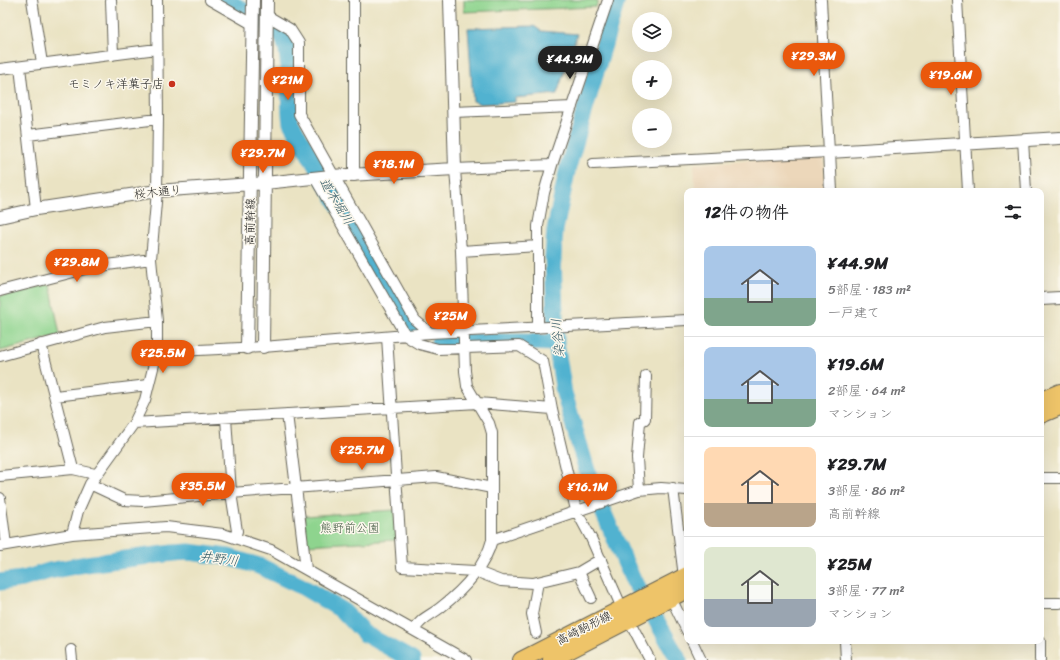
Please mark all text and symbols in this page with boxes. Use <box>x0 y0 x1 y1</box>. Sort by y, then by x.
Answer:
map controls <box>632 12 672 148</box>
button: layers <box>632 12 672 52</box>
pin: ¥29.3M <box>781 43 847 77</box>
text: ¥29.3M <box>792 44 836 67</box>
pin: ¥44.9M <box>537 46 603 80</box>
text: ¥44.9M <box>547 47 593 70</box>
button: + <box>632 60 672 100</box>
pin: ¥19.6M <box>918 62 984 96</box>
text: ¥19.6M <box>930 63 972 86</box>
pin: ¥21M <box>264 67 312 101</box>
text: ¥21M <box>273 68 303 91</box>
place label: モミノキ洋菓子店 <box>68 73 164 95</box>
marker: モミノキ洋菓子店 <box>167 79 177 89</box>
button: − <box>632 108 672 148</box>
pin: ¥29.7M <box>230 140 296 174</box>
text: ¥29.7M <box>241 141 285 164</box>
pin: ¥18.1M <box>361 151 427 185</box>
text: ¥18.1M <box>374 152 414 175</box>
water label: 道木堀川 <box>313 173 360 229</box>
street label: 桜木通り <box>133 179 183 205</box>
text: 12件の物件 <box>704 197 789 227</box>
street label: 高前幹線 <box>239 198 261 246</box>
icon: filters <box>1002 201 1024 223</box>
text: ¥44.9M <box>828 248 888 278</box>
pin: ¥29.8M <box>44 249 110 283</box>
text: ¥29.8M <box>54 250 100 273</box>
icon: home <box>736 262 784 310</box>
text: 5部屋 · 183 m² <box>828 278 911 301</box>
text: 一戸建て <box>828 301 880 324</box>
pin: ¥25M <box>427 303 475 337</box>
text: ¥25M <box>434 304 468 327</box>
water label: 染谷川 <box>544 318 571 358</box>
pin: ¥25.5M <box>130 340 196 374</box>
text: ¥25.5M <box>140 341 186 364</box>
text: ¥19.6M <box>828 349 884 379</box>
icon: home <box>736 363 784 411</box>
text: 2部屋 · 64 m² <box>828 379 906 402</box>
text: マンション <box>828 402 892 425</box>
pin: ¥25.7M <box>329 437 395 471</box>
text: ¥25.7M <box>340 438 384 461</box>
text: ¥29.7M <box>828 449 886 479</box>
icon: home <box>736 463 784 511</box>
pin: ¥35.5M <box>170 473 236 507</box>
text: ¥35.5M <box>181 474 225 497</box>
pin: ¥16.1M <box>555 474 621 508</box>
text: ¥16.1M <box>568 475 608 498</box>
text: 3部屋 · 86 m² <box>828 479 905 502</box>
text: 高前幹線 <box>828 502 880 525</box>
park label: 熊野前公園 <box>320 517 380 539</box>
water label: 井野川 <box>198 544 240 573</box>
text: ¥25M <box>828 549 872 579</box>
icon: home <box>736 563 784 611</box>
text: 3部屋 · 77 m² <box>828 579 905 602</box>
text: マンション <box>828 602 892 625</box>
street label: 高崎駒形線 <box>552 605 616 651</box>

